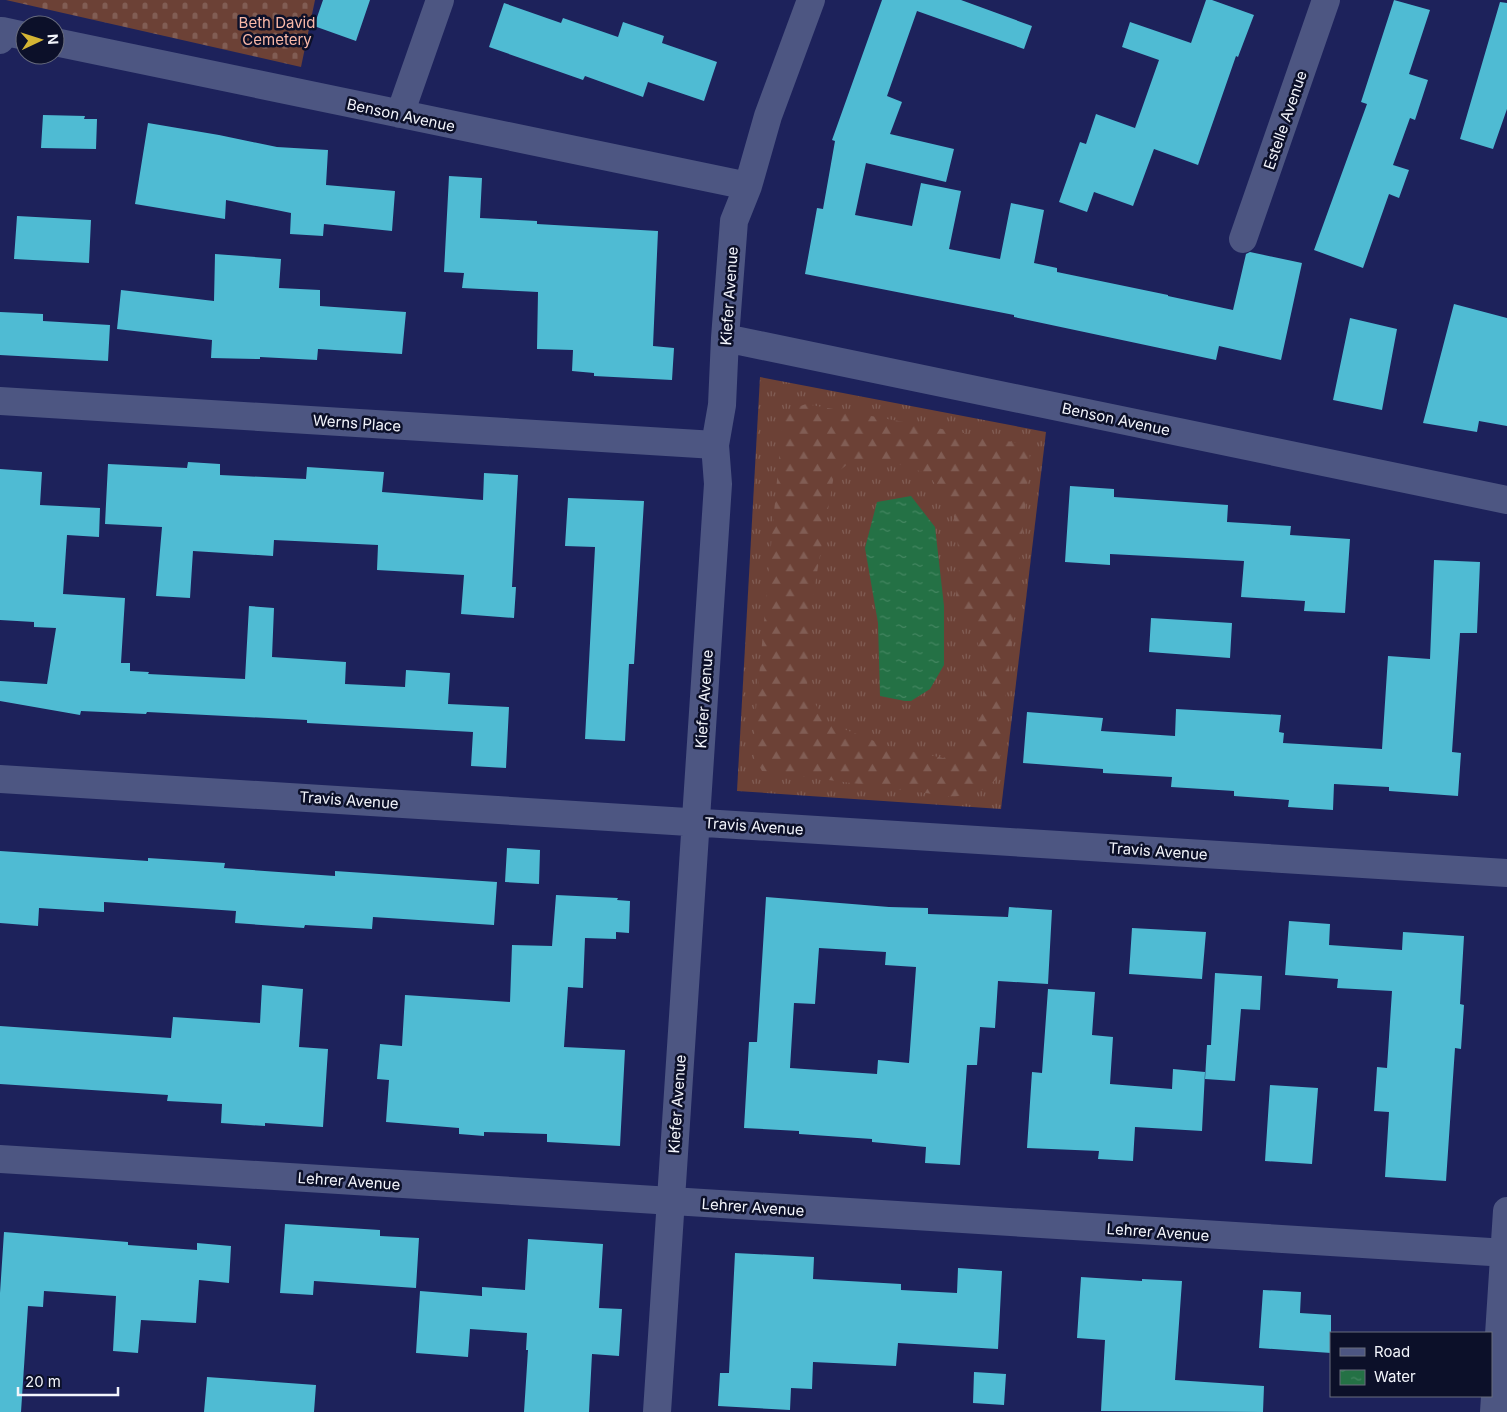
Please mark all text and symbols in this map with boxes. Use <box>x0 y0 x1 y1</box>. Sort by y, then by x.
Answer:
park label: Beth David Cemetery <box>239 13 315 49</box>
north arrow <box>15 15 65 65</box>
text: N <box>45 33 62 45</box>
street label: Estelle Avenue <box>1259 68 1311 172</box>
street label: Benson Avenue <box>345 94 457 136</box>
street label: Kiefer Avenue <box>716 246 742 346</box>
street label: Benson Avenue <box>1060 398 1172 440</box>
street label: Werns Place <box>312 410 402 436</box>
street label: Kiefer Avenue <box>691 649 717 749</box>
street label: Travis Avenue <box>299 787 399 813</box>
street label: Travis Avenue <box>704 813 804 839</box>
street label: Travis Avenue <box>1108 838 1208 864</box>
street label: Kiefer Avenue <box>664 1054 690 1154</box>
street label: Lehrer Avenue <box>297 1168 401 1194</box>
street label: Lehrer Avenue <box>701 1194 805 1220</box>
street label: Lehrer Avenue <box>1106 1219 1210 1245</box>
legend <box>1330 1332 1492 1397</box>
text: Road <box>1374 1342 1410 1361</box>
scale bar <box>18 1364 118 1396</box>
text: Water <box>1374 1367 1416 1386</box>
text: 20 m <box>25 1372 61 1391</box>

